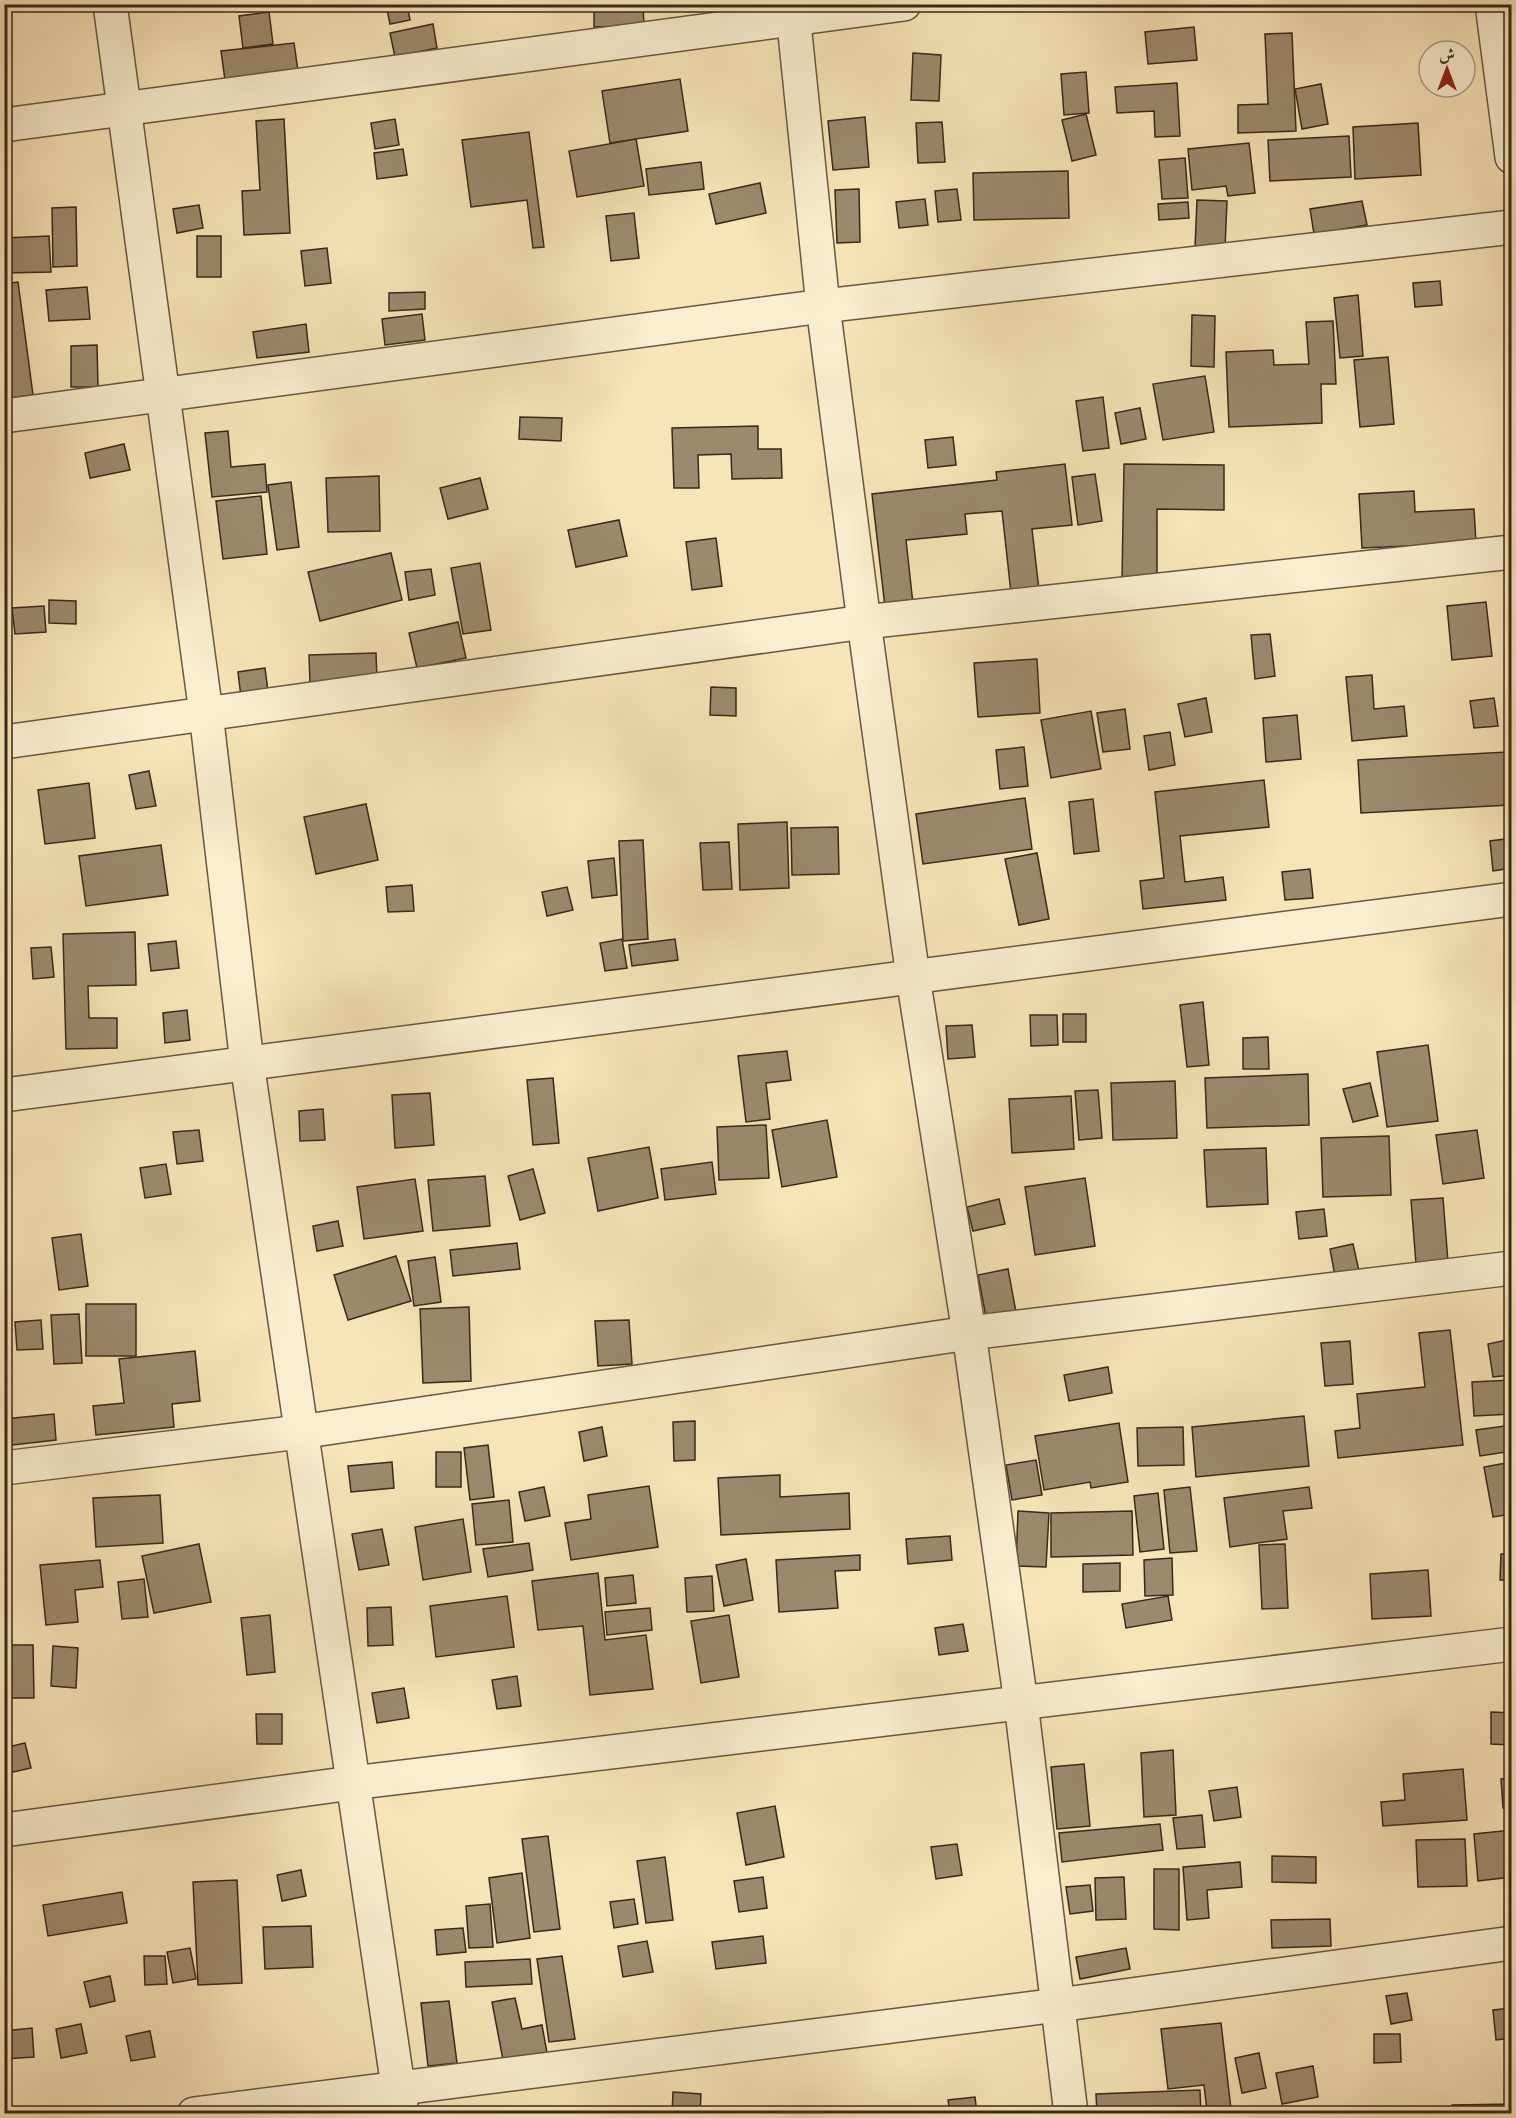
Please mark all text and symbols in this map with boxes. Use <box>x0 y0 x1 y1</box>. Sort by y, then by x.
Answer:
north arrow <box>1417 39 1477 99</box>
text: ش <box>1439 45 1455 65</box>

